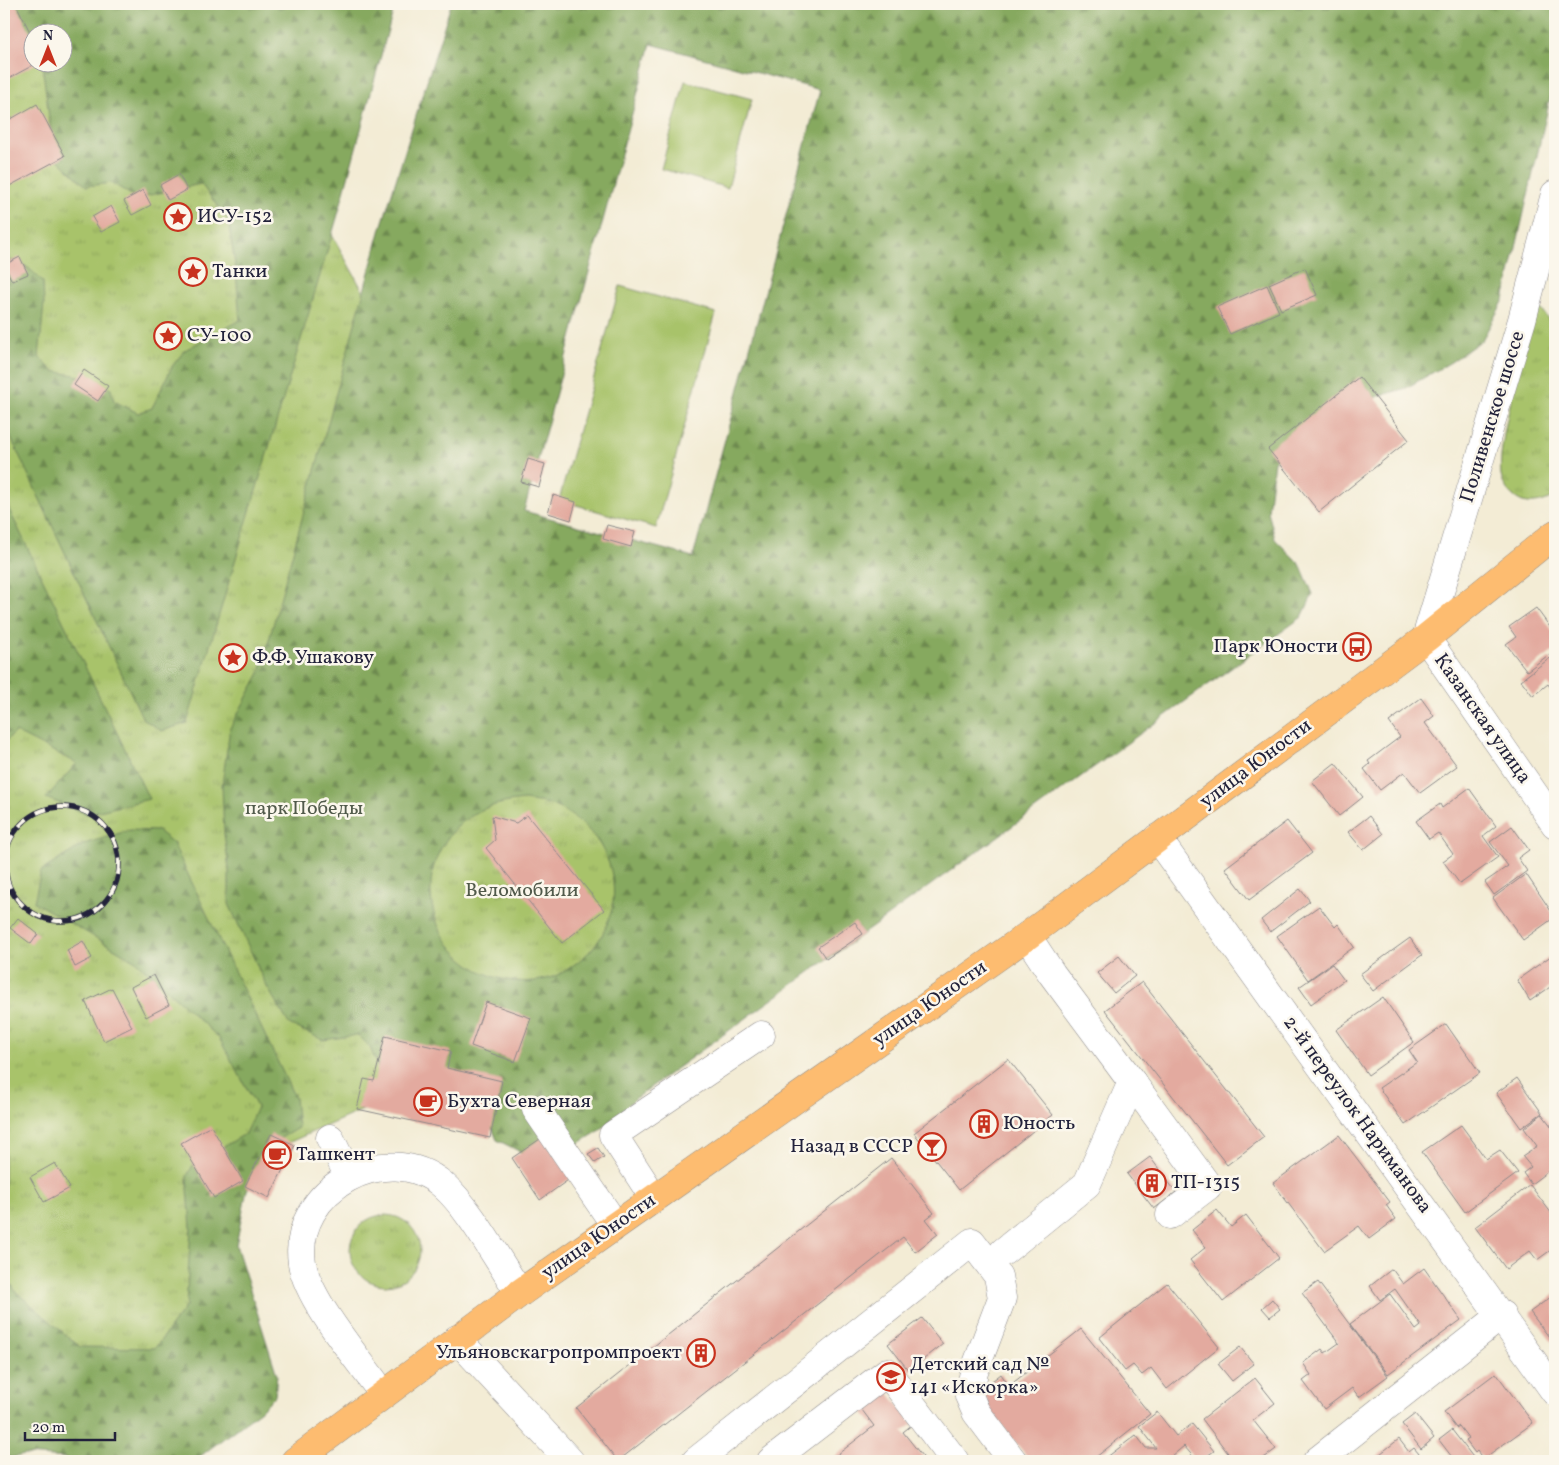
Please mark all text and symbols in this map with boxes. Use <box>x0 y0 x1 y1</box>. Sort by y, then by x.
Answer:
north arrow <box>22 22 72 72</box>
text: N <box>43 27 53 46</box>
place icon: ИСУ-152 <box>163 202 193 232</box>
place label: ИСУ-152 <box>197 203 272 231</box>
place icon: Танки <box>178 257 208 287</box>
place label: Танки <box>212 258 267 286</box>
place icon: СУ-100 <box>153 321 183 351</box>
place label: СУ-100 <box>187 322 251 350</box>
street label: Поливенское шоссе <box>1454 328 1532 506</box>
bus stop icon: Парк Юности <box>1342 632 1372 662</box>
place label: Парк Юности <box>1213 633 1338 661</box>
place icon: Ф.Ф. Ушакову <box>218 643 248 673</box>
place label: Ф.Ф. Ушакову <box>252 644 374 672</box>
street label: Казанская улица <box>1427 648 1537 790</box>
street label: улица Юности <box>1194 712 1318 816</box>
park label: парк Победы <box>245 795 363 823</box>
park label: Веломобили <box>465 877 579 905</box>
street label: улица Юности <box>867 954 993 1054</box>
street label: 2-й переулок Нариманова <box>1276 1010 1438 1220</box>
cafe icon: Бухта Северная <box>413 1087 443 1117</box>
place label: Бухта Северная <box>447 1088 591 1116</box>
building icon: Юность <box>969 1109 999 1139</box>
place label: Юность <box>1003 1110 1075 1138</box>
bar icon: Назад в СССР <box>917 1132 947 1162</box>
place label: Назад в СССР <box>790 1133 913 1161</box>
cafe icon: Ташкент <box>262 1140 292 1170</box>
place label: Ташкент <box>296 1141 375 1169</box>
building icon: ТП-1315 <box>1137 1168 1167 1198</box>
place label: ТП-1315 <box>1171 1169 1240 1197</box>
street label: улица Юности <box>536 1187 662 1287</box>
building icon: Ульяновскагропромпроект <box>686 1338 716 1368</box>
place label: Ульяновскагропромпроект <box>436 1339 682 1367</box>
place label: Детский сад № 141 «Искорка» <box>910 1351 1049 1402</box>
school or university icon: Детский сад № 141 «Искорка» <box>876 1362 906 1392</box>
scale bar <box>25 1410 115 1442</box>
text: 20 m <box>32 1418 65 1439</box>

